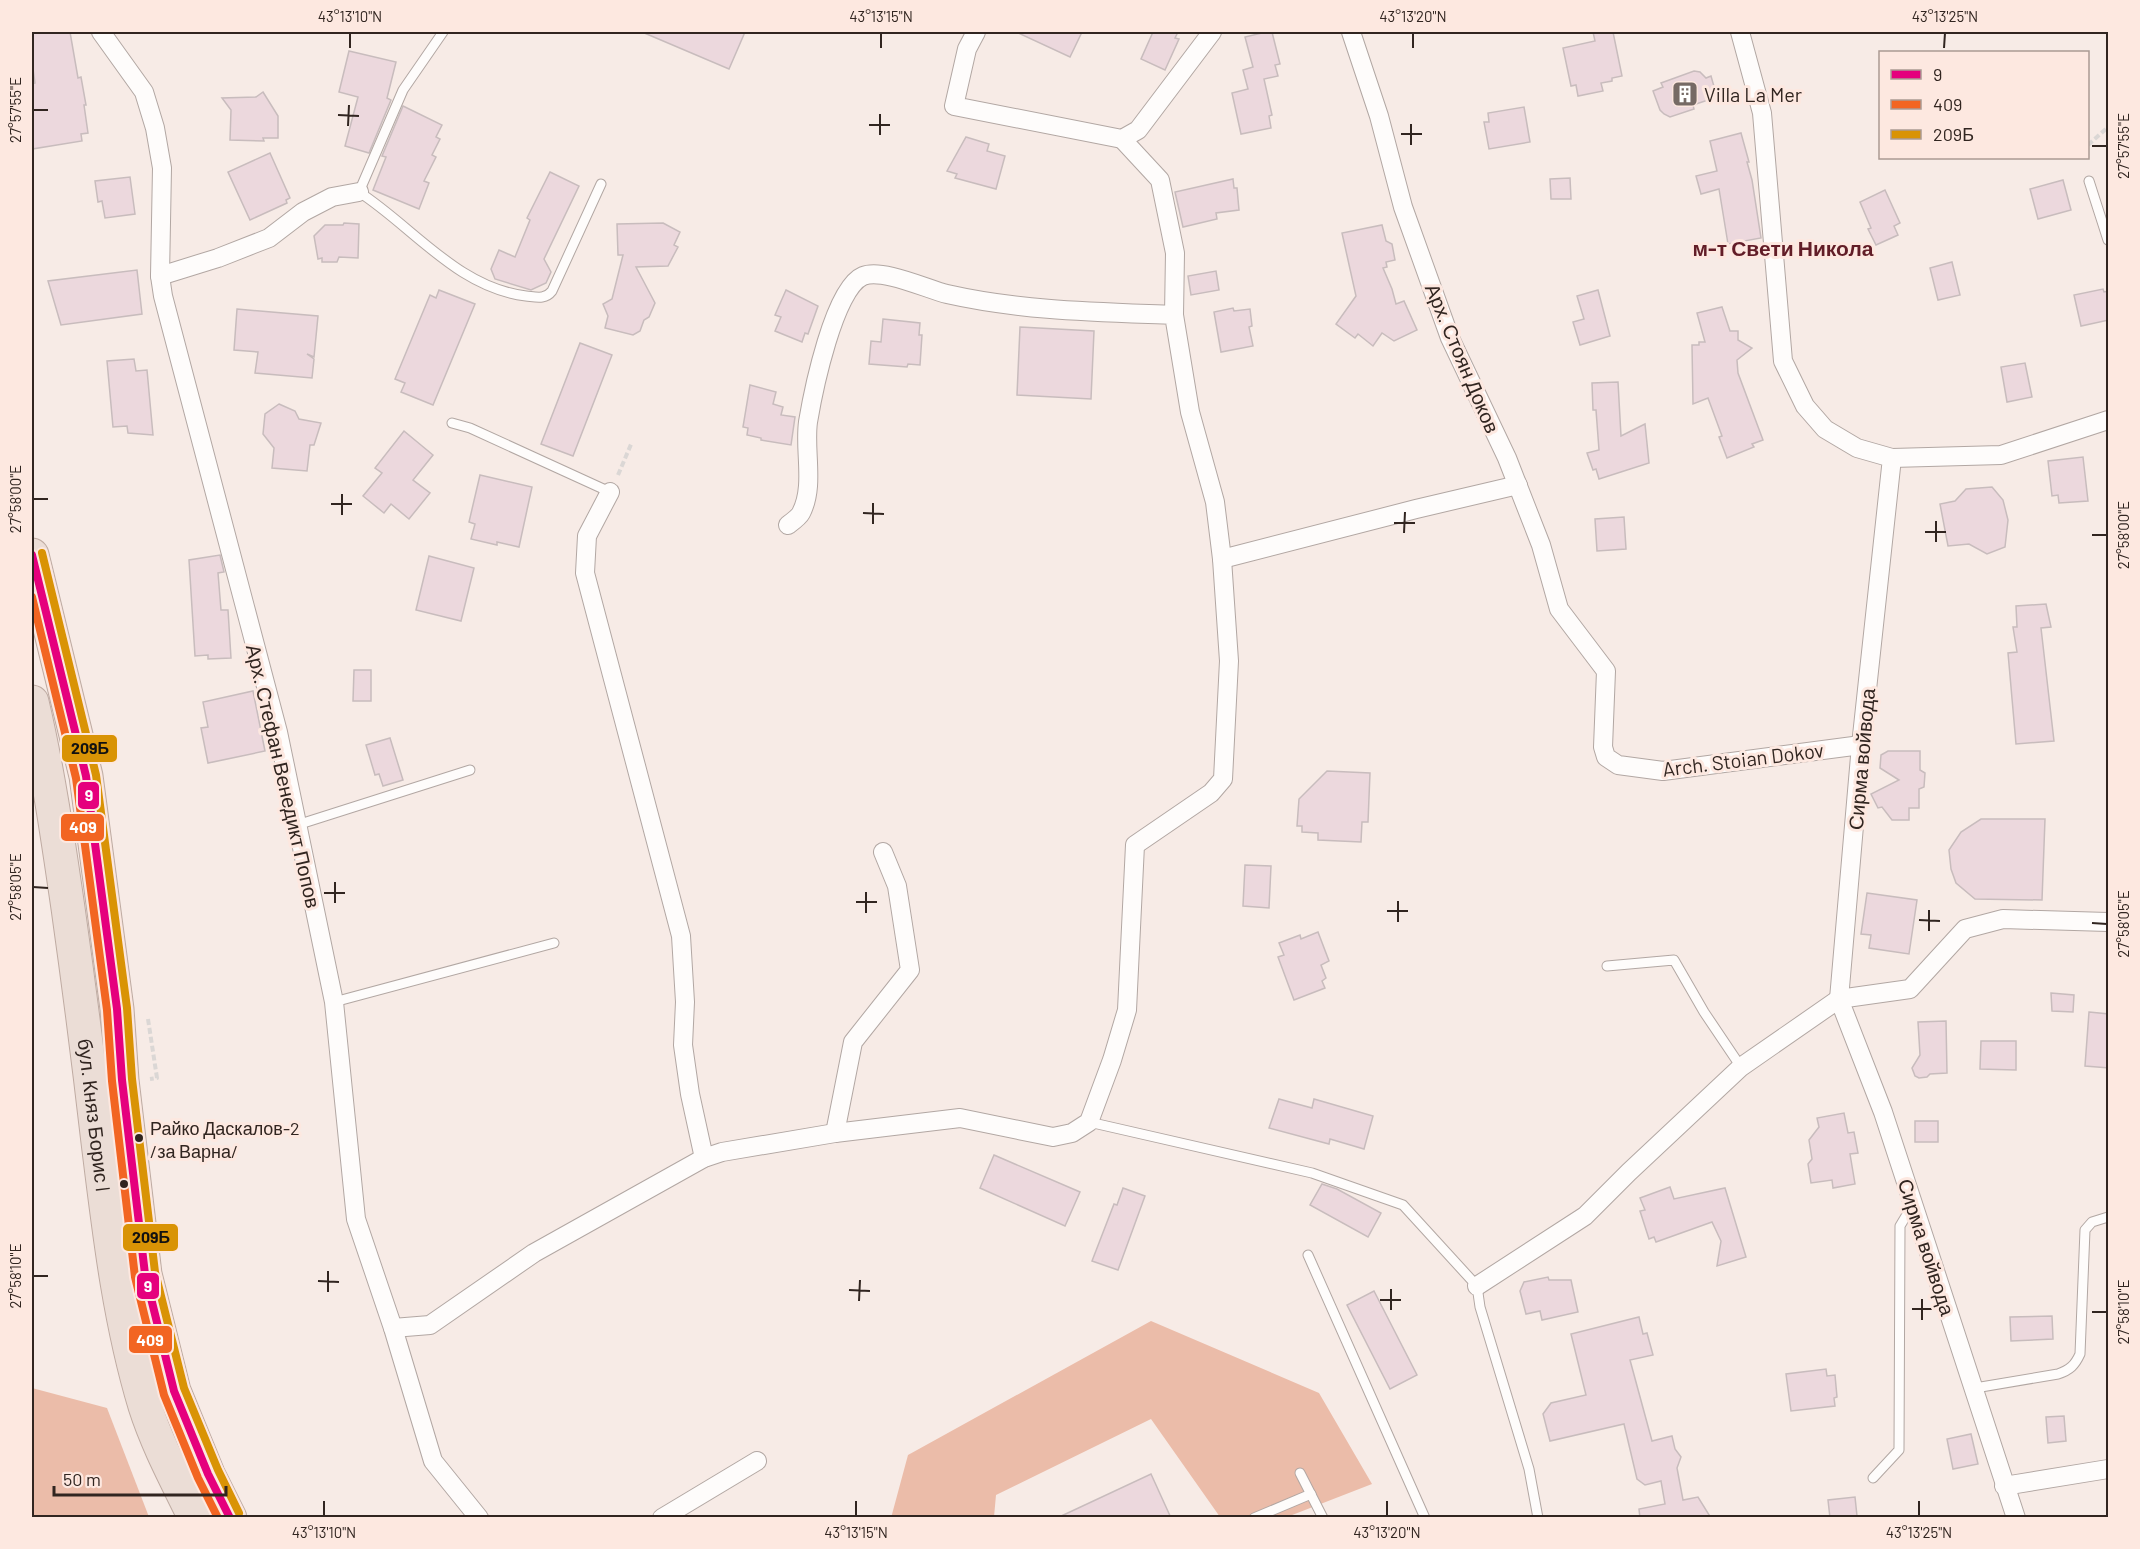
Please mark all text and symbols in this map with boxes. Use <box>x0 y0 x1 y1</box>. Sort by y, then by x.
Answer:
text: 43°13'10"N <box>318 7 382 25</box>
text: 43°13'15"N <box>849 7 913 25</box>
text: 43°13'20"N <box>1379 7 1447 25</box>
text: 43°13'25"N <box>1912 7 1978 25</box>
legend <box>1879 51 2089 159</box>
text: 9 <box>1933 63 1942 85</box>
text: 27°57'55"E <box>6 77 24 143</box>
building icon: Villa La Mer <box>1670 79 1700 109</box>
place label: Villa La Mer <box>1704 82 1802 106</box>
text: 409 <box>1933 93 1962 115</box>
text: 27°57'55"E <box>2114 113 2132 179</box>
text: 209Б <box>1933 123 1974 145</box>
district label: м-т Свети Никола <box>1693 235 1874 260</box>
street label: Арх. Стоян Доков <box>1421 280 1505 436</box>
text: 27°58'00"E <box>6 465 24 533</box>
text: 27°58'00"E <box>2114 501 2132 569</box>
street label: Арх. Стефан Венедикт Попов <box>242 642 326 910</box>
street label: Сирма войвода <box>1843 686 1879 831</box>
line badge: 209Б <box>61 734 118 763</box>
street label: Arch. Stoian Dokov <box>1661 737 1825 781</box>
text: 209Б <box>71 738 109 757</box>
line badge: 9 <box>77 781 100 810</box>
text: 9 <box>85 785 93 804</box>
line badge: 409 <box>60 813 105 842</box>
text: 409 <box>69 817 97 836</box>
text: 27°58'05"E <box>6 853 24 921</box>
text: 27°58'05"E <box>2114 890 2132 958</box>
street label: бул. Княз Борис I <box>74 1037 116 1193</box>
place label: Райко Даскалов-2 /за Варна/ <box>150 1117 300 1162</box>
marker: Райко Даскалов-2 /за Варна/ <box>133 1132 145 1144</box>
street label: Сирма войвода <box>1894 1176 1961 1319</box>
unlabelled marker <box>118 1178 130 1190</box>
line badge: 209Б <box>122 1223 179 1252</box>
text: 209Б <box>132 1227 170 1246</box>
text: 27°58'10"E <box>6 1243 24 1309</box>
line badge: 9 <box>136 1272 160 1300</box>
text: 9 <box>144 1276 152 1295</box>
text: 27°58'10"E <box>2114 1279 2132 1345</box>
line badge: 409 <box>128 1325 173 1354</box>
text: 409 <box>136 1330 164 1349</box>
scale bar <box>54 1459 226 1497</box>
text: 50 m <box>63 1468 101 1490</box>
text: 43°13'10"N <box>292 1523 356 1541</box>
text: 43°13'15"N <box>824 1523 888 1541</box>
text: 43°13'20"N <box>1353 1523 1421 1541</box>
text: 43°13'25"N <box>1886 1523 1952 1541</box>

